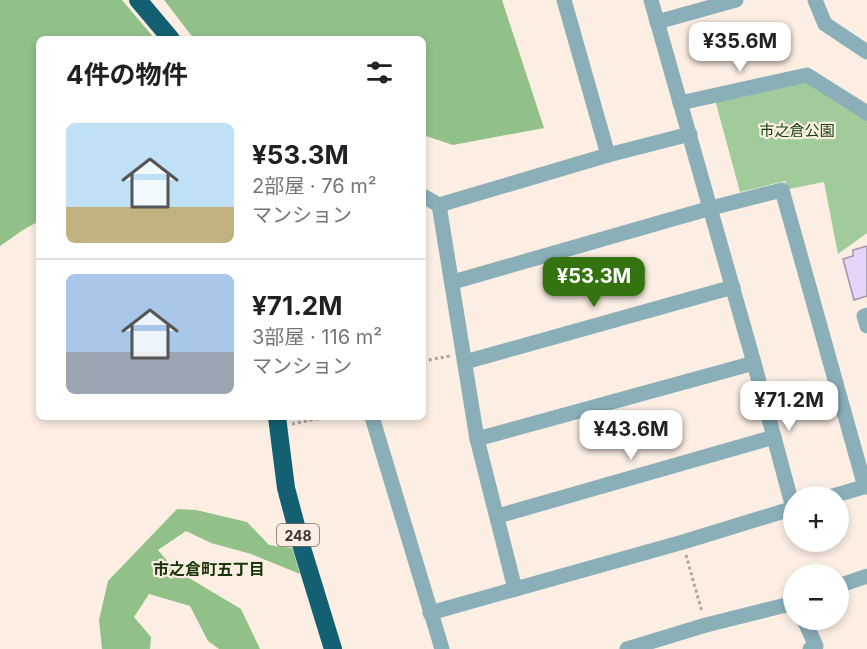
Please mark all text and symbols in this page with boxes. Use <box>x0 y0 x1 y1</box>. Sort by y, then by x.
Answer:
pin: ¥35.6M <box>691 22 789 73</box>
text: ¥35.6M <box>703 29 777 53</box>
icon: filters <box>363 56 396 89</box>
text: 4件の物件 <box>66 59 188 90</box>
park label: 市之倉公園 <box>759 121 835 140</box>
text: ¥53.3M <box>252 139 349 170</box>
icon: home <box>114 147 186 219</box>
text: 2部屋 · 76 m² <box>252 174 377 198</box>
text: マンション <box>252 203 352 227</box>
pin: ¥53.3M <box>545 257 643 308</box>
text: ¥53.3M <box>557 264 631 288</box>
text: ¥71.2M <box>252 290 342 321</box>
icon: home <box>114 298 186 370</box>
text: 3部屋 · 116 m² <box>252 325 382 349</box>
text: マンション <box>252 354 352 378</box>
pin: ¥71.2M <box>740 381 838 432</box>
text: ¥71.2M <box>754 388 824 412</box>
pin: ¥43.6M <box>582 410 680 461</box>
text: ¥43.6M <box>593 417 669 441</box>
map controls <box>783 486 849 630</box>
button: + <box>783 486 849 552</box>
road number: 248 <box>277 524 319 546</box>
district label: 市之倉町五丁目 <box>153 559 265 579</box>
button: − <box>783 564 849 630</box>

